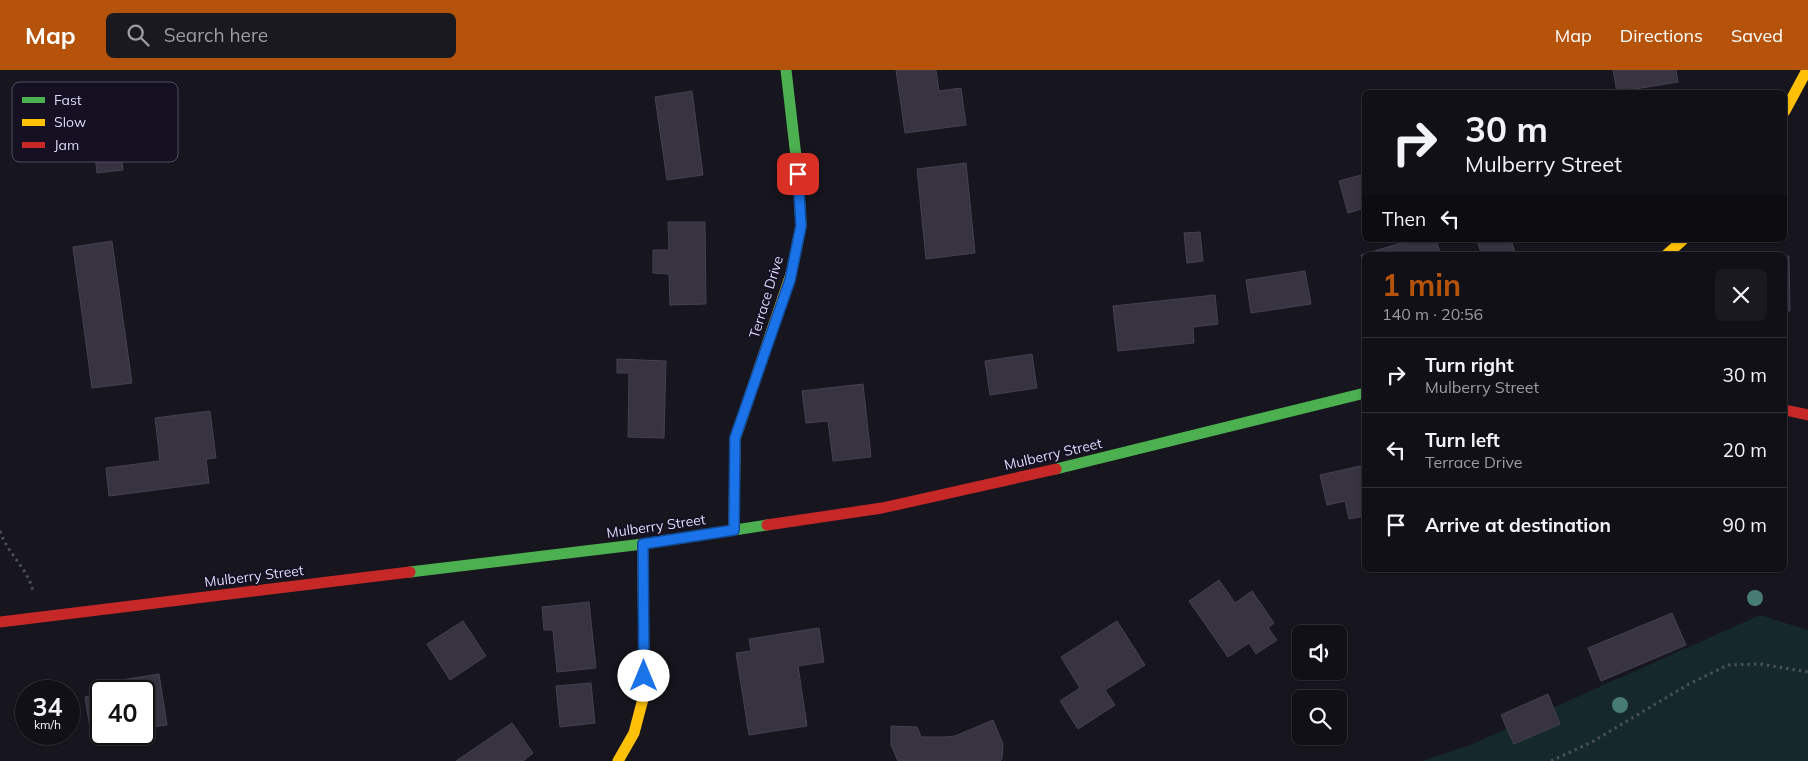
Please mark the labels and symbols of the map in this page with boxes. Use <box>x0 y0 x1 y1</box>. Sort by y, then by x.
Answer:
legend <box>12 82 178 162</box>
text: Fast <box>54 91 82 109</box>
text: Slow <box>54 113 86 131</box>
text: Jam <box>54 136 79 154</box>
pin <box>777 153 819 195</box>
street label: Terrace Drive <box>745 254 787 340</box>
street label: Mulberry Street <box>1002 434 1104 474</box>
street label: Mulberry Street <box>605 510 707 542</box>
street label: Mulberry Street <box>203 561 305 591</box>
position arrow <box>617 649 669 701</box>
speed limit sign: 40 <box>90 680 155 745</box>

